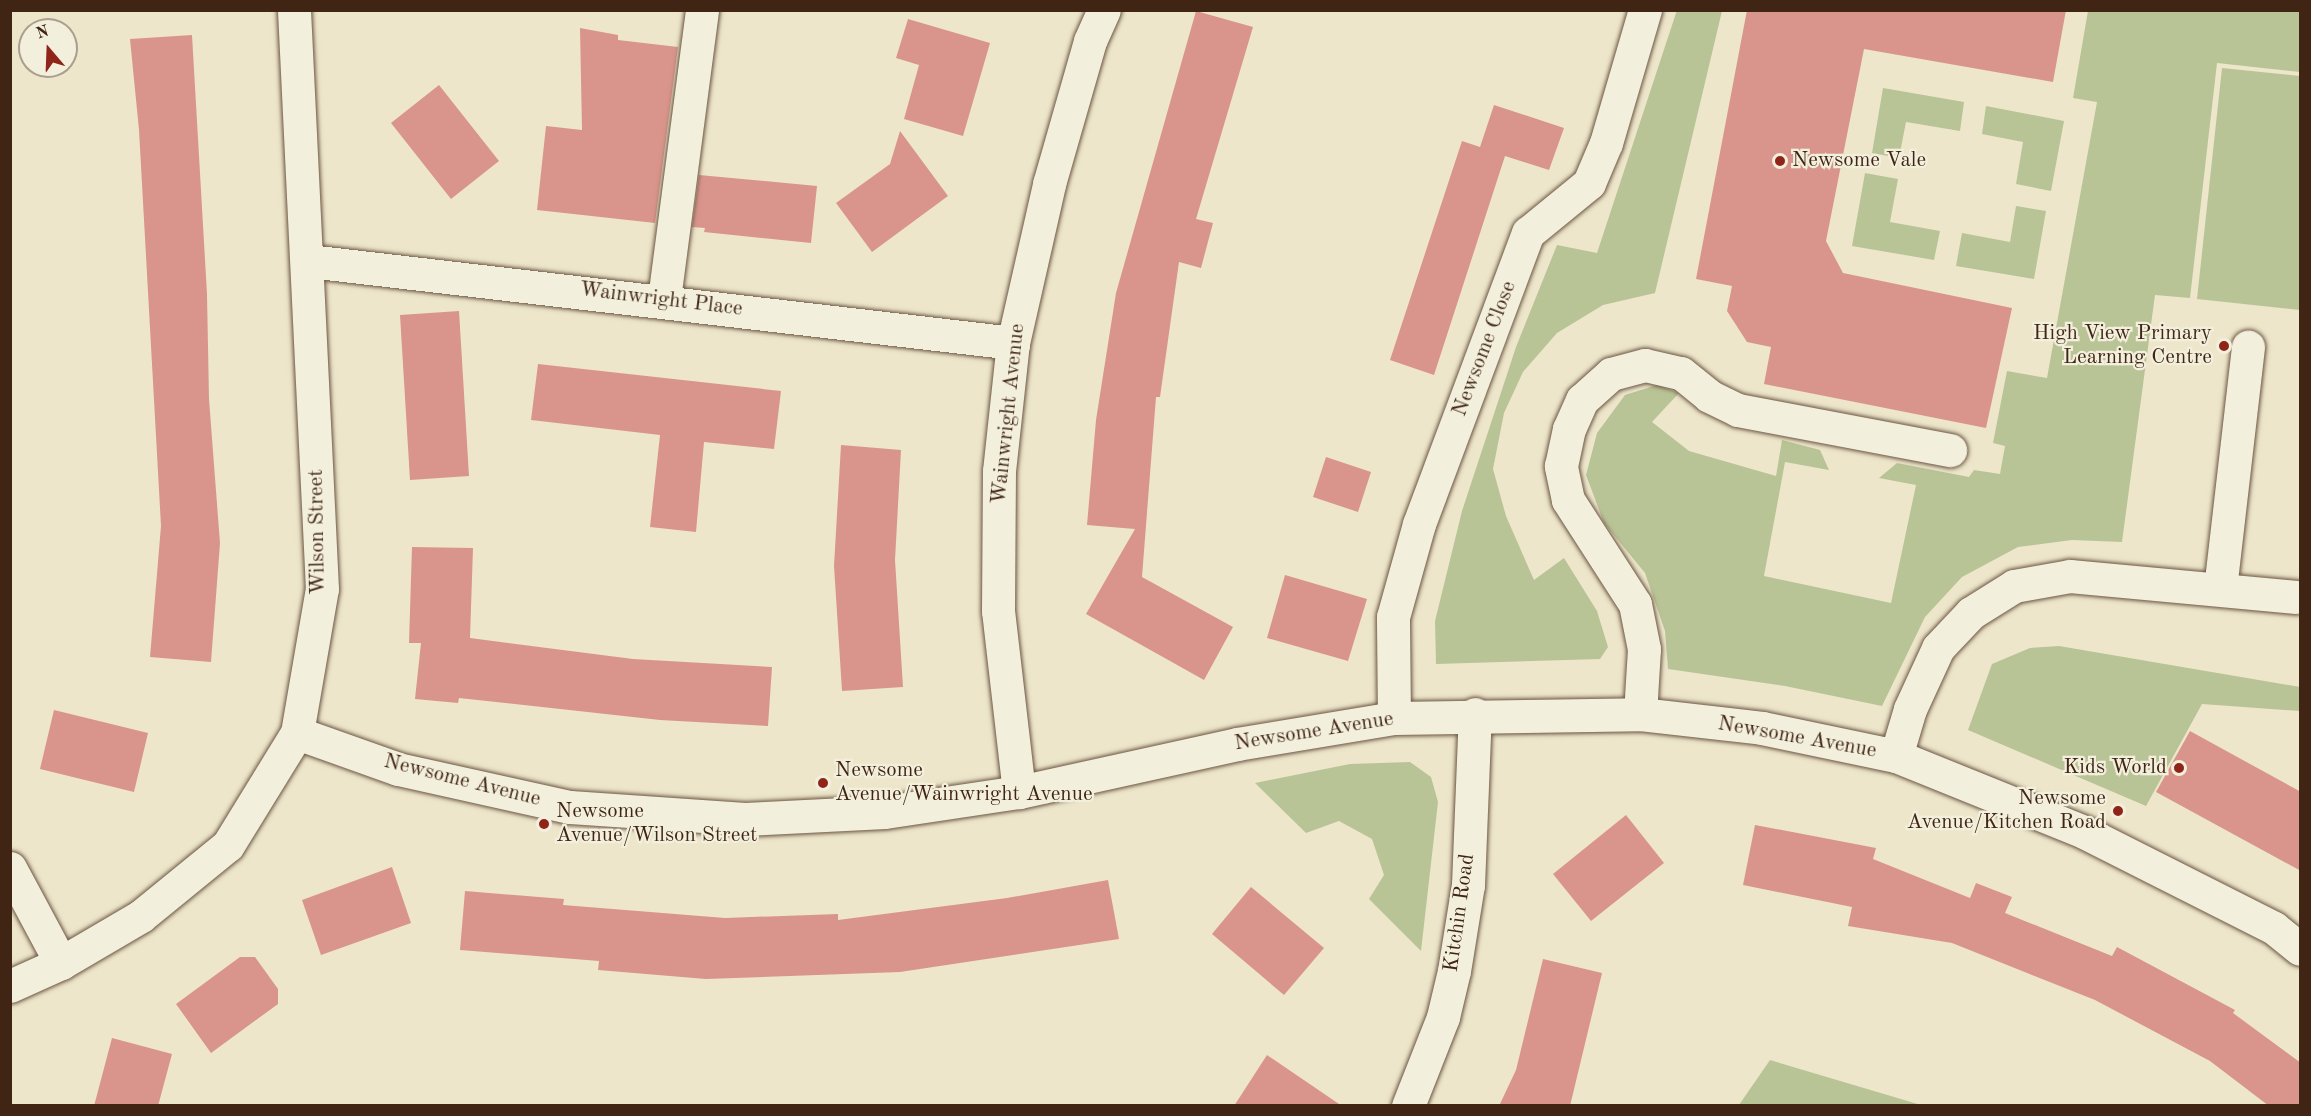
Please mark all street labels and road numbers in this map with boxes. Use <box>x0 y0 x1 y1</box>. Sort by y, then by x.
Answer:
street label: Wainwright Place <box>578 278 744 322</box>
street label: Newsome Close <box>1448 278 1522 420</box>
street label: Wainwright Avenue <box>987 322 1031 506</box>
street label: Wilson Street <box>304 469 332 595</box>
street label: Newsome Avenue <box>1233 707 1395 757</box>
street label: Newsome Avenue <box>1716 712 1878 764</box>
street label: Newsome Avenue <box>381 749 543 813</box>
street label: Kitchin Road <box>1439 852 1481 974</box>

